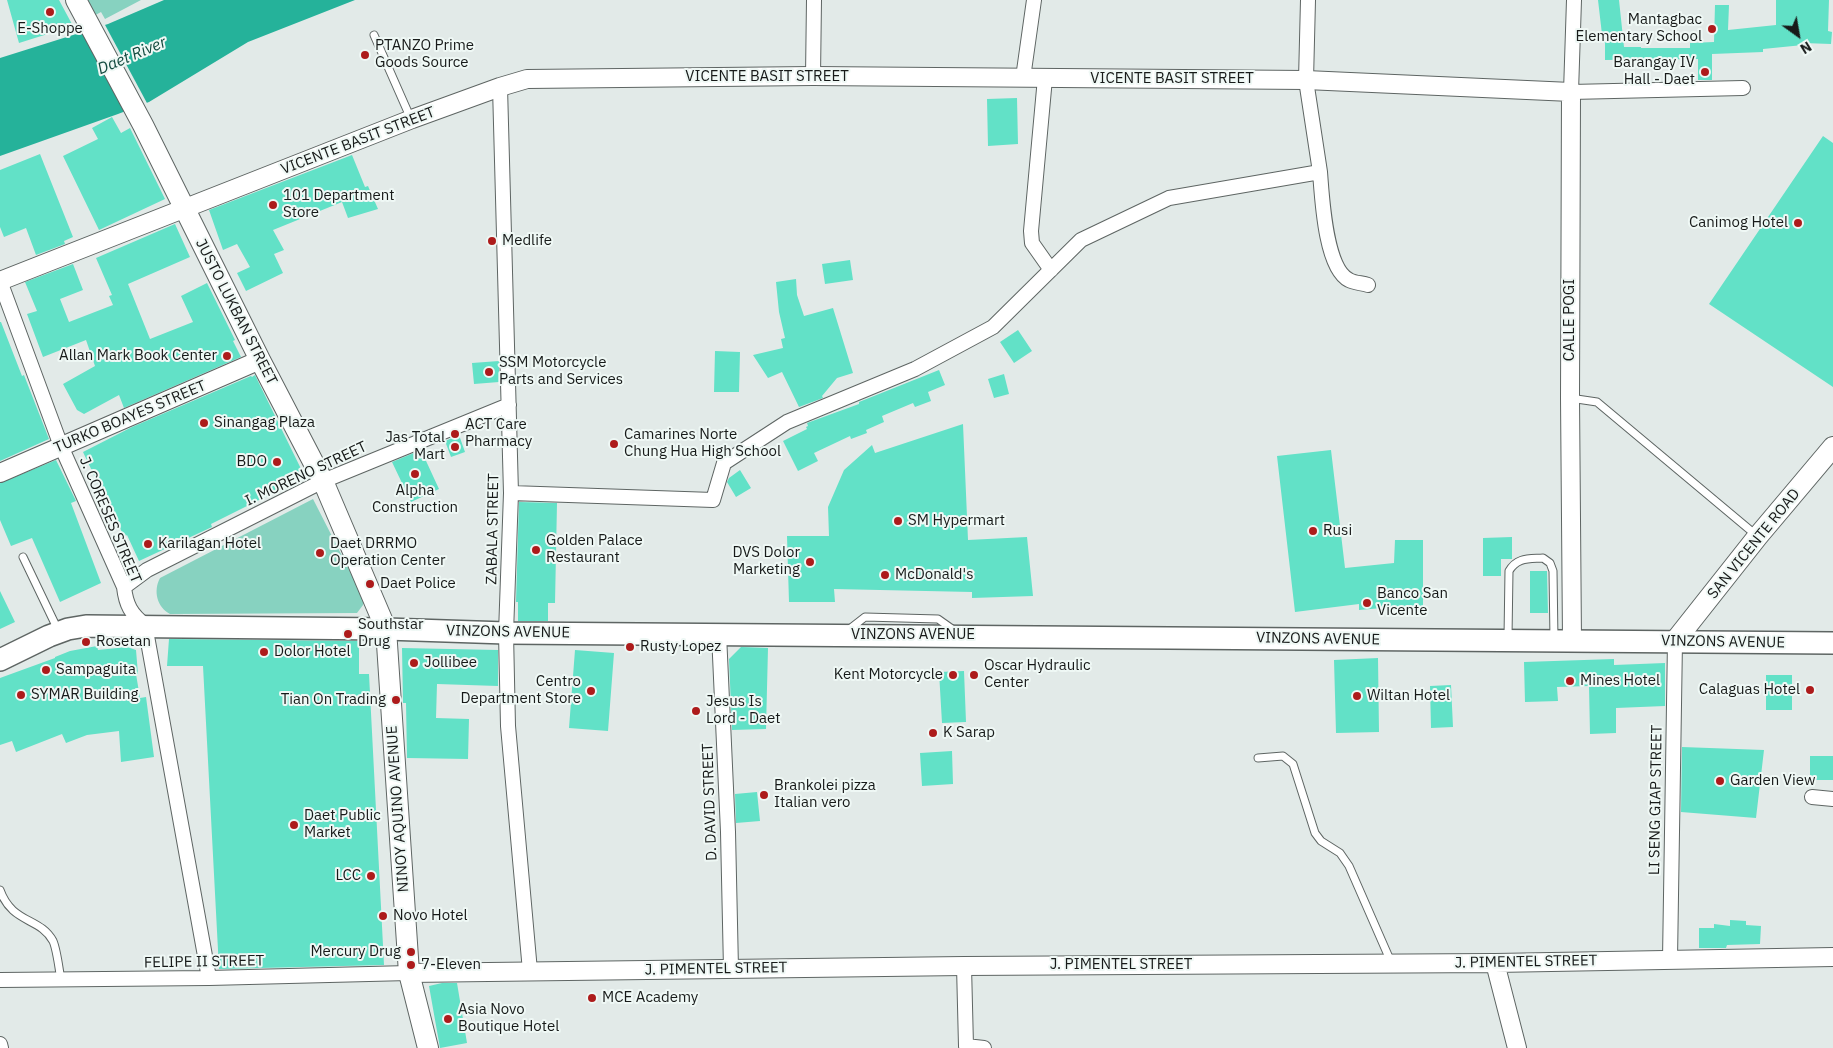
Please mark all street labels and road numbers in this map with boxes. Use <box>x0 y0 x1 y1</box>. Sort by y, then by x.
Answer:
street label: VICENTE BASIT STREET <box>685 68 849 86</box>
street label: VICENTE BASIT STREET <box>1090 70 1254 88</box>
street label: VICENTE BASIT STREET <box>278 103 438 179</box>
street label: JUSTO LUKBAN STREET <box>191 236 281 388</box>
street label: CALLE POGI <box>1561 279 1579 361</box>
street label: TURKO BOAYES STREET <box>51 377 209 457</box>
street label: I. MORENO STREET <box>242 438 370 510</box>
street label: J. CORESES STREET <box>75 454 145 586</box>
street label: ZABALA STREET <box>483 473 503 585</box>
street label: SAN VICENTE ROAD <box>1704 485 1804 603</box>
street label: VINZONS AVENUE <box>446 622 570 642</box>
street label: VINZONS AVENUE <box>851 626 975 644</box>
street label: VINZONS AVENUE <box>1256 629 1380 649</box>
street label: VINZONS AVENUE <box>1661 632 1785 652</box>
street label: NINOY AQUINO AVENUE <box>383 725 413 893</box>
street label: LI SENG GIAP STREET <box>1646 725 1666 875</box>
street label: D. DAVID STREET <box>699 743 721 861</box>
street label: FELIPE II STREET <box>144 952 264 972</box>
street label: J. PIMENTEL STREET <box>1454 952 1598 972</box>
street label: J. PIMENTEL STREET <box>1050 956 1192 974</box>
street label: J. PIMENTEL STREET <box>644 959 788 979</box>

